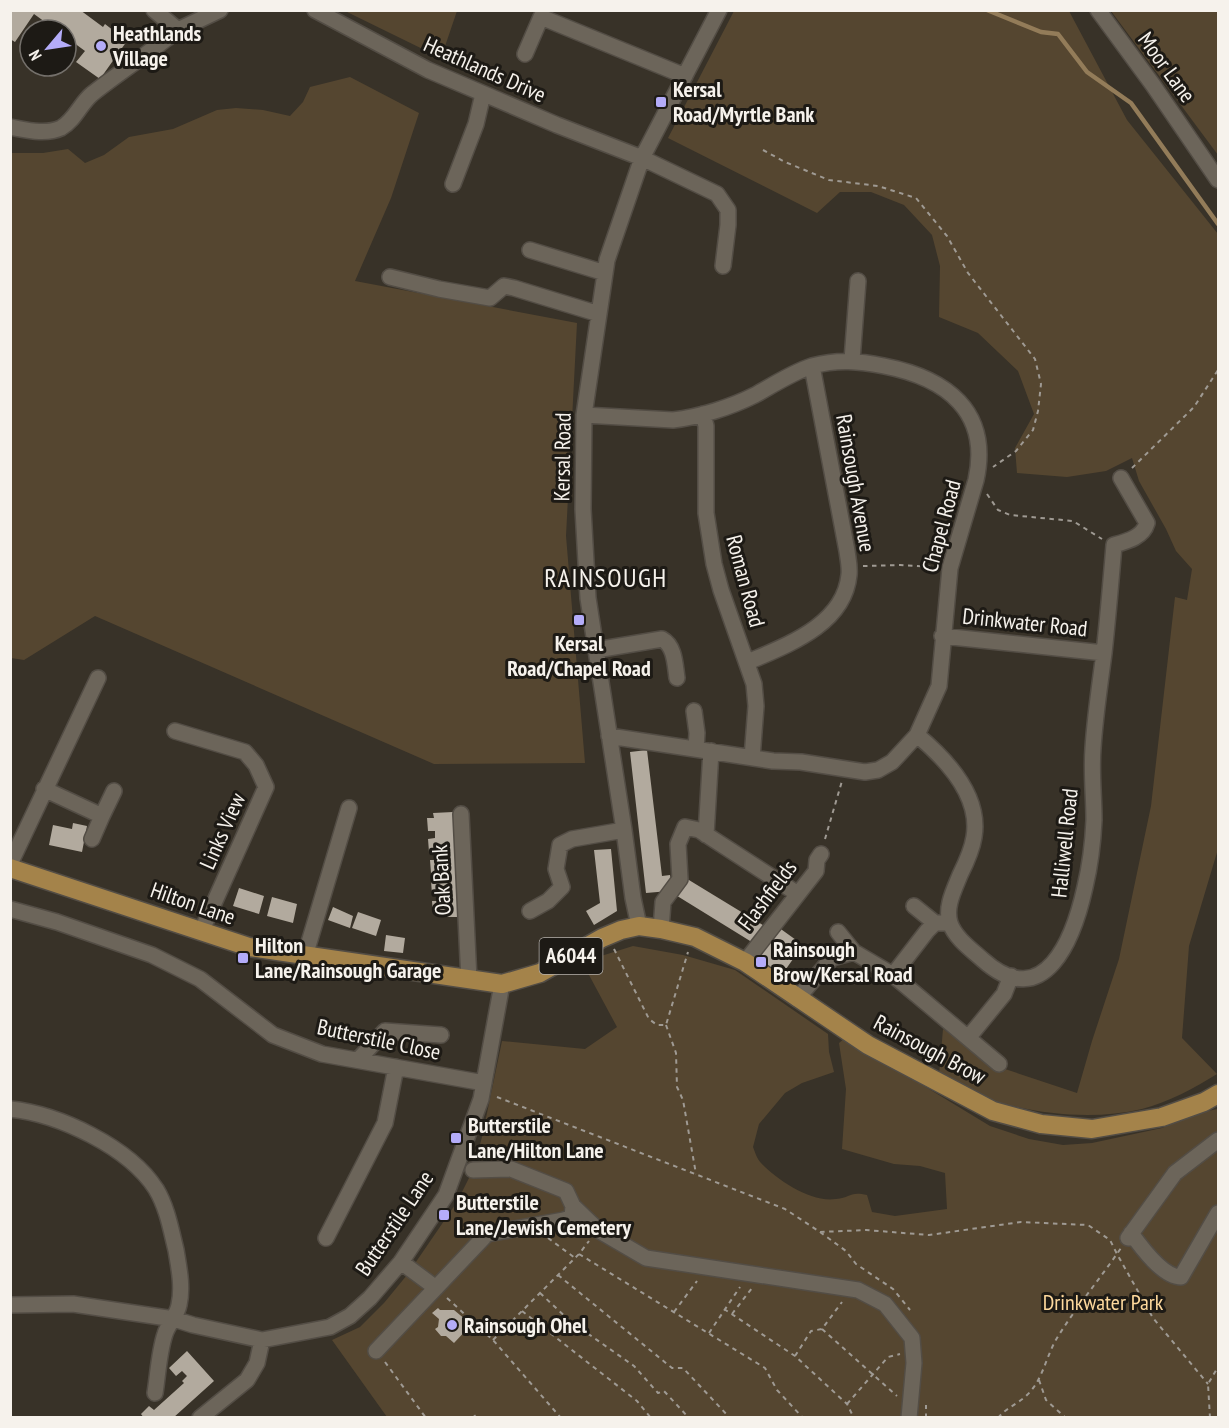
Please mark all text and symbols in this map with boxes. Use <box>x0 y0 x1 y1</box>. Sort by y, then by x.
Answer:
north arrow <box>18 18 78 78</box>
place label: Heathlands Village <box>112 19 202 72</box>
street label: Moor Lane <box>1132 26 1202 108</box>
street label: Heathlands Drive <box>420 30 550 108</box>
marker: Heathlands Village <box>94 39 108 53</box>
text: N <box>24 47 46 64</box>
place label: Kersal Road/Myrtle Bank <box>673 75 815 128</box>
marker: Kersal Road/Myrtle Bank <box>654 95 668 109</box>
street label: Kersal Road <box>547 412 577 502</box>
street label: Rainsough Avenue <box>830 412 882 554</box>
street label: Chapel Road <box>915 477 967 575</box>
street label: Roman Road <box>720 532 772 630</box>
district label: RAINSOUGH <box>544 561 668 594</box>
street label: Drinkwater Road <box>961 602 1089 642</box>
marker: Kersal Road/Chapel Road <box>572 613 586 627</box>
place label: Kersal Road/Chapel Road <box>507 629 651 682</box>
street label: Halliwell Road <box>1044 787 1084 899</box>
street label: Links View <box>193 789 251 873</box>
street label: Oak Bank <box>425 843 457 916</box>
street label: Flashfields <box>731 854 803 936</box>
street label: Hilton Lane <box>147 875 239 931</box>
place label: Hilton Lane/Rainsough Garage <box>255 931 441 984</box>
place label: Rainsough Brow/Kersal Road <box>773 935 913 988</box>
road number: A6044 <box>540 938 602 974</box>
marker: Hilton Lane/Rainsough Garage <box>236 951 250 965</box>
marker: Rainsough Brow/Kersal Road <box>754 955 768 969</box>
street label: Rainsough Brow <box>869 1008 991 1090</box>
street label: Butterstile Close <box>315 1012 443 1066</box>
place label: Butterstile Lane/Hilton Lane <box>468 1111 604 1164</box>
marker: Butterstile Lane/Hilton Lane <box>449 1131 463 1145</box>
street label: Butterstile Lane <box>349 1165 439 1281</box>
place label: Butterstile Lane/Jewish Cemetery <box>456 1188 632 1241</box>
marker: Butterstile Lane/Jewish Cemetery <box>437 1208 451 1222</box>
park label: Drinkwater Park <box>1043 1288 1164 1316</box>
place label: Rainsough Ohel <box>464 1311 588 1339</box>
marker: Rainsough Ohel <box>445 1318 459 1332</box>

